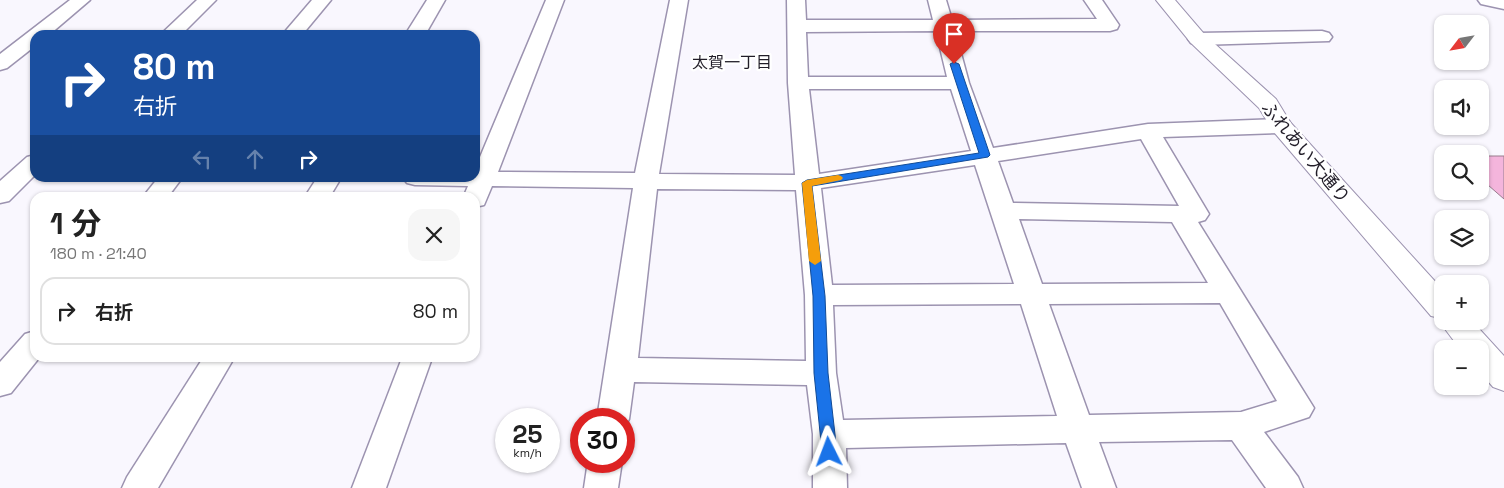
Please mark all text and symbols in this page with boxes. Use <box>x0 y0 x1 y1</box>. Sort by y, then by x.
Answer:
pin <box>933 13 975 64</box>
north arrow <box>1434 15 1489 70</box>
map controls <box>1434 15 1489 395</box>
icon: arrive <box>940 20 968 48</box>
text: 80 m <box>133 45 215 89</box>
icon: right <box>50 50 115 115</box>
district label: 太賀一丁目 <box>692 52 772 73</box>
button: sound <box>1434 80 1489 135</box>
text: 右折 <box>133 92 177 120</box>
street label: ふれあい大通り <box>1257 96 1355 208</box>
icon: left <box>188 145 216 173</box>
icon: ahead <box>241 145 269 173</box>
icon: right <box>294 145 322 173</box>
button: search <box>1434 145 1489 200</box>
text: 1 分 <box>50 204 101 243</box>
button: close <box>408 209 460 261</box>
button: layers <box>1434 210 1489 265</box>
text: 180 m · 21:40 <box>50 243 147 264</box>
button: + <box>1434 275 1489 330</box>
icon: right <box>52 297 80 325</box>
text: 80 m <box>413 299 458 324</box>
text: 右折 <box>95 300 133 325</box>
button: − <box>1434 340 1489 395</box>
speed limit sign: 30 <box>570 408 635 473</box>
text: 25 <box>513 418 542 450</box>
position arrow <box>802 425 854 477</box>
text: km/h <box>513 445 542 461</box>

